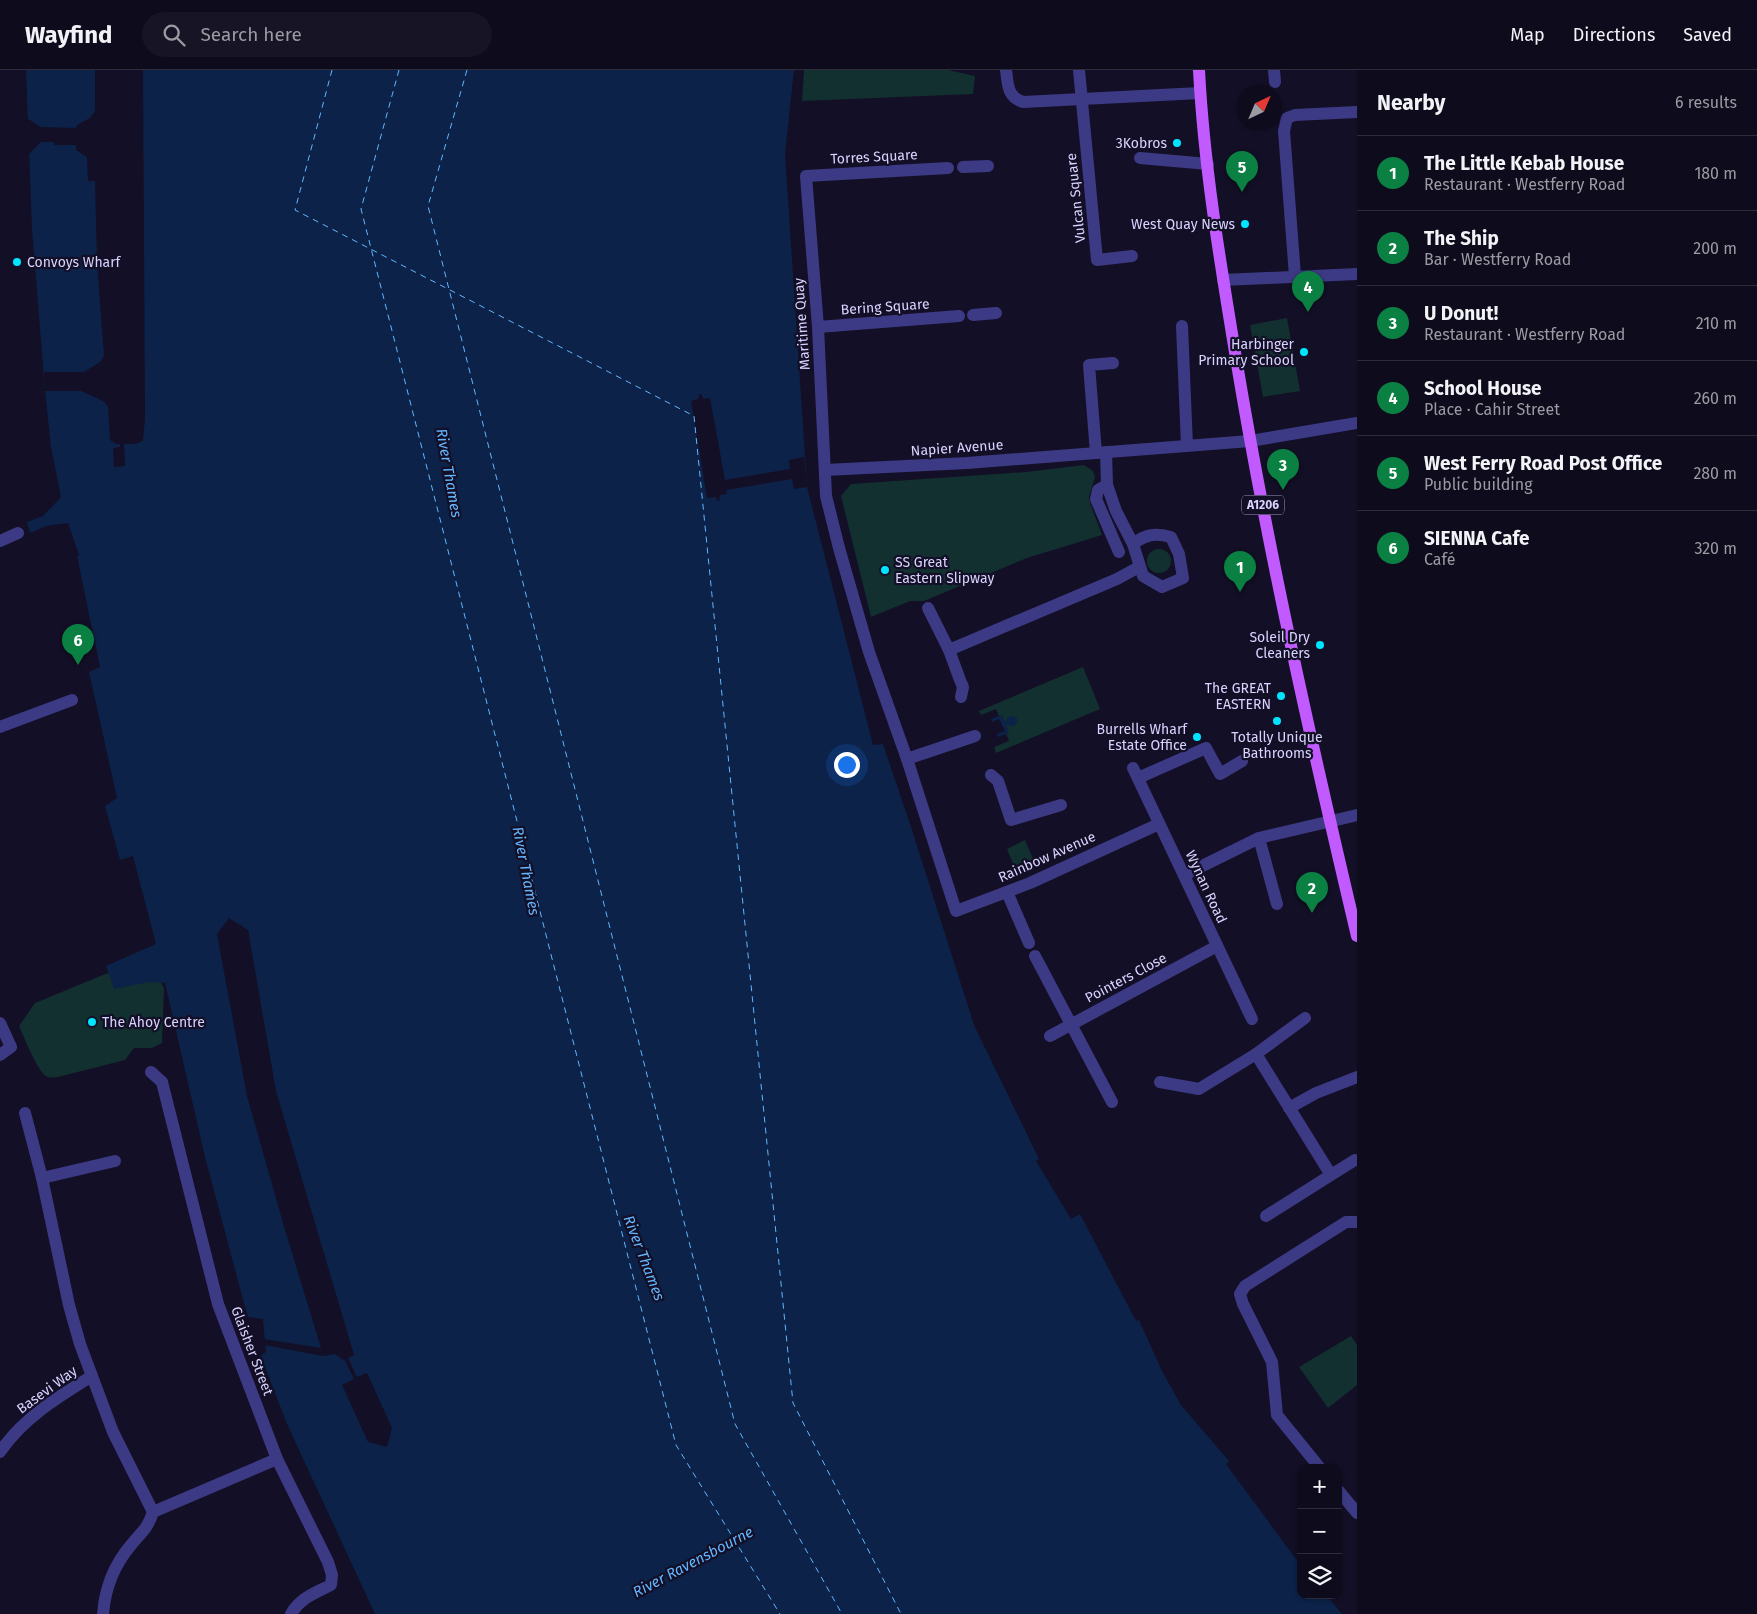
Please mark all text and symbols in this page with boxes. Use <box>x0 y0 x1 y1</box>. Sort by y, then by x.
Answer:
search box <box>142 12 492 57</box>
text: Wayfind <box>25 21 112 49</box>
icon: search <box>160 21 188 49</box>
text: Search here <box>200 23 302 46</box>
text: Map <box>1510 24 1545 46</box>
text: Directions <box>1573 24 1655 46</box>
text: Saved <box>1683 24 1732 46</box>
north arrow <box>1237 85 1282 130</box>
text: Nearby <box>1377 90 1445 116</box>
text: 6 results <box>1675 93 1737 112</box>
place label: 3Kobros <box>1116 135 1167 152</box>
marker: 3Kobros <box>1171 137 1183 149</box>
street label: Torres Square <box>830 146 918 168</box>
pin: 5 <box>1226 151 1258 192</box>
street label: Vulcan Square <box>1063 152 1089 244</box>
text: The Little Kebab House <box>1424 152 1624 175</box>
text: 1 <box>1389 164 1397 183</box>
text: 180 m <box>1694 164 1737 183</box>
text: Restaurant · Westferry Road <box>1424 175 1625 194</box>
place label: West Quay News <box>1131 216 1235 233</box>
marker: West Quay News <box>1239 218 1251 230</box>
text: The Ship <box>1424 227 1499 250</box>
text: 2 <box>1389 239 1397 258</box>
text: 200 m <box>1693 239 1737 258</box>
text: Bar · Westferry Road <box>1424 250 1571 269</box>
place label: Convoys Wharf <box>27 254 122 271</box>
marker: Convoys Wharf <box>11 256 23 268</box>
pin: 4 <box>1292 271 1324 312</box>
street label: Maritime Quay <box>790 277 814 371</box>
street label: Bering Square <box>840 295 930 319</box>
text: U Donut! <box>1424 302 1498 325</box>
text: 3 <box>1389 314 1397 333</box>
text: 210 m <box>1696 314 1737 333</box>
text: Restaurant · Westferry Road <box>1424 325 1625 344</box>
place label: Harbinger Primary School <box>1198 336 1295 369</box>
marker: Harbinger Primary School <box>1298 346 1310 358</box>
text: School House <box>1424 377 1542 400</box>
text: 4 <box>1388 389 1398 408</box>
text: 260 m <box>1694 389 1737 408</box>
text: Place · Cahir Street <box>1424 400 1560 419</box>
water label: River Thames <box>432 427 466 519</box>
street label: Napier Avenue <box>910 436 1004 460</box>
pin: 3 <box>1267 449 1299 490</box>
text: West Ferry Road Post Office <box>1424 452 1662 475</box>
text: 5 <box>1389 464 1397 483</box>
text: 280 m <box>1693 464 1737 483</box>
text: Public building <box>1424 475 1532 494</box>
road number: A1206 <box>1242 496 1284 514</box>
text: SIENNA Cafe <box>1424 527 1530 550</box>
text: 6 <box>1388 539 1398 558</box>
text: 320 m <box>1694 539 1737 558</box>
text: Café <box>1424 550 1455 569</box>
pin: 1 <box>1224 551 1256 592</box>
place label: SS Great Eastern Slipway <box>895 554 994 587</box>
marker: SS Great Eastern Slipway <box>879 564 891 576</box>
pin: 6 <box>62 624 94 665</box>
place label: Soleil Dry Cleaners <box>1249 629 1310 662</box>
marker: Soleil Dry Cleaners <box>1314 639 1326 651</box>
place label: The GREAT EASTERN <box>1205 680 1272 713</box>
marker: The GREAT EASTERN <box>1275 690 1287 702</box>
marker: Totally Unique Bathrooms <box>1271 715 1283 727</box>
place label: Burrells Wharf Estate Office <box>1096 721 1188 754</box>
place label: Totally Unique Bathrooms <box>1231 729 1323 762</box>
marker: Burrells Wharf Estate Office <box>1191 731 1203 743</box>
your location <box>834 752 860 778</box>
water label: River Thames <box>509 825 543 917</box>
street label: Rainbow Avenue <box>996 828 1098 886</box>
street label: Wynan Road <box>1182 848 1230 926</box>
pin: 2 <box>1296 872 1328 913</box>
street label: Pointers Close <box>1082 949 1170 1007</box>
place label: The Ahoy Centre <box>102 1014 205 1031</box>
marker: The Ahoy Centre <box>86 1016 98 1028</box>
water label: River Thames <box>619 1213 669 1303</box>
street label: Glaisher Street <box>227 1304 277 1399</box>
street label: Basevi Way <box>14 1362 80 1417</box>
map controls <box>1297 1464 1342 1599</box>
button: + <box>1297 1464 1342 1509</box>
button: − <box>1297 1509 1342 1554</box>
water label: River Ravensbourne <box>630 1523 756 1601</box>
button: layers <box>1297 1554 1342 1599</box>

